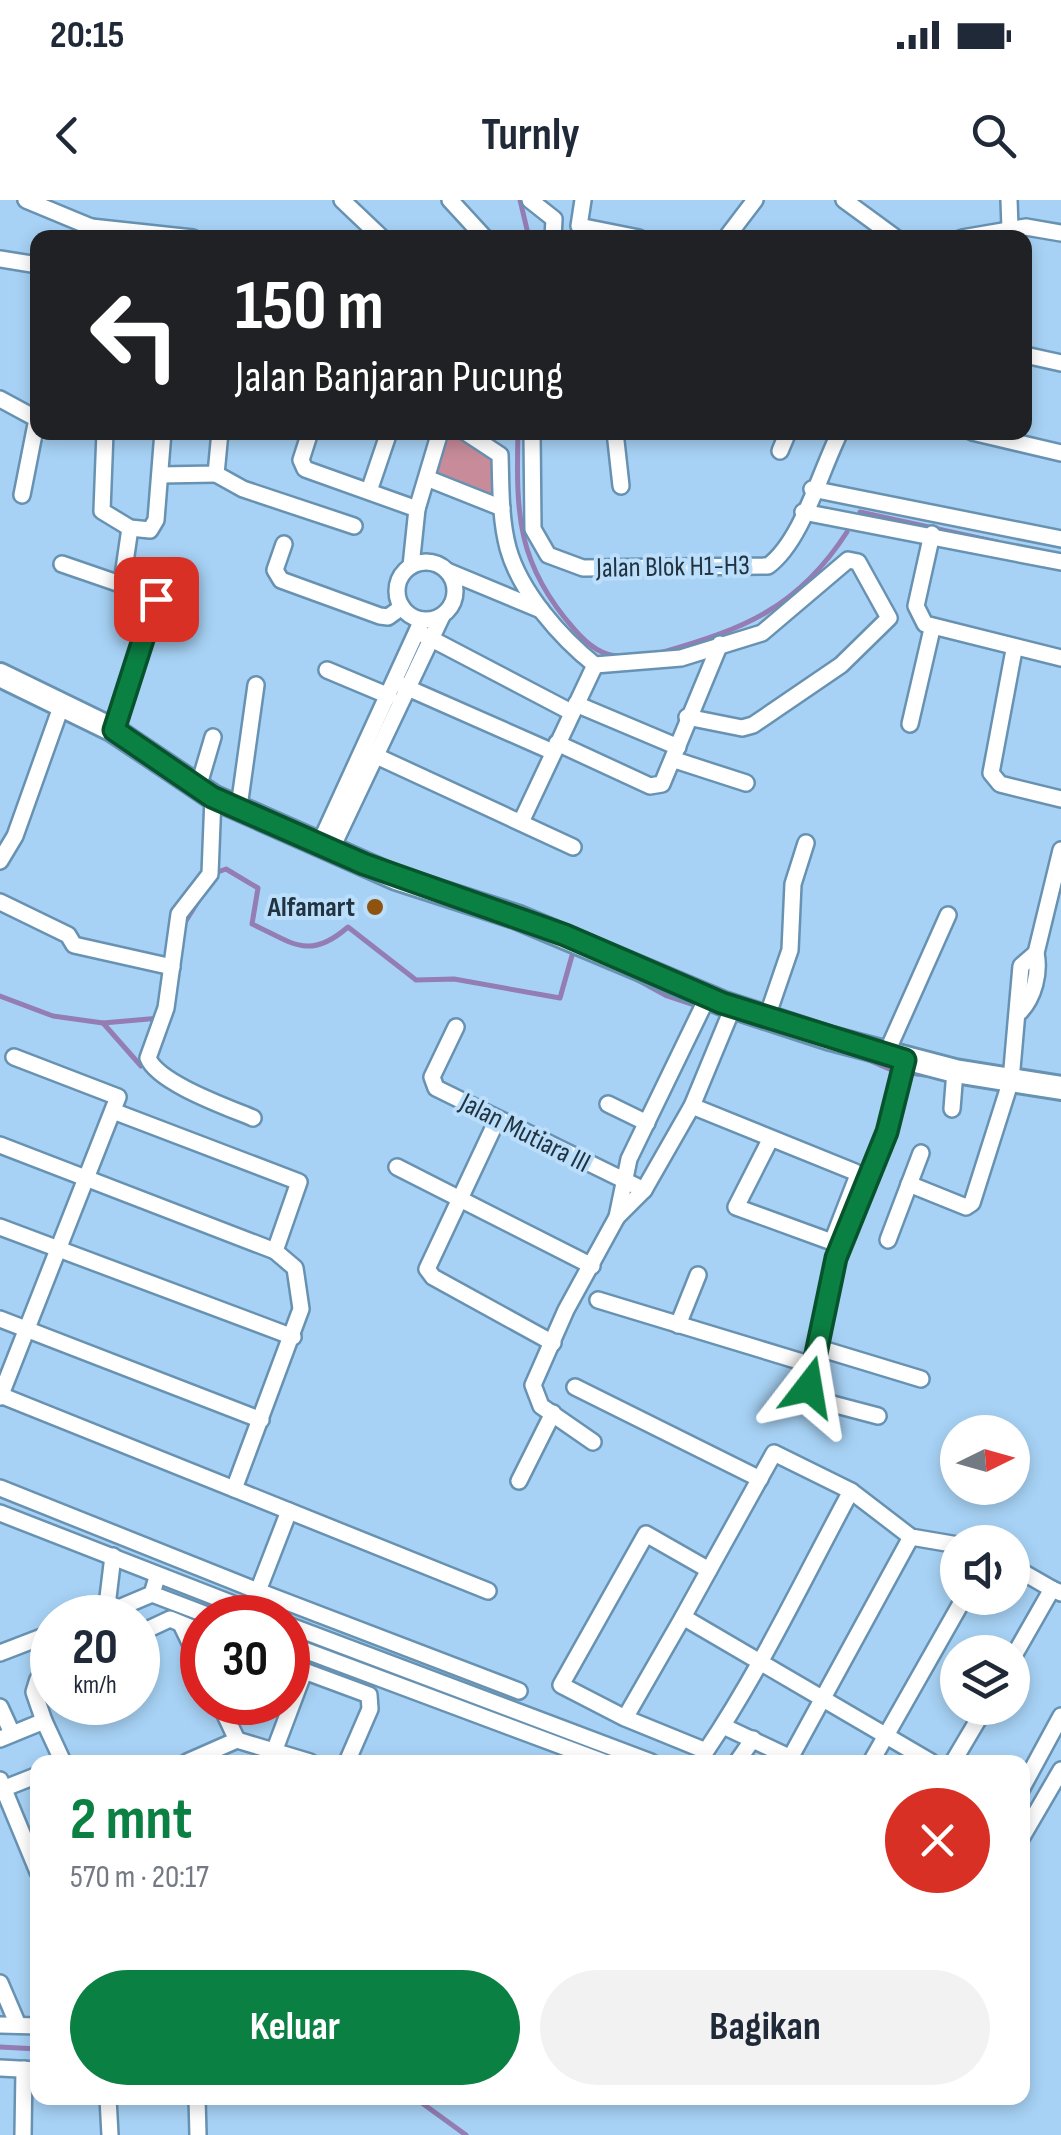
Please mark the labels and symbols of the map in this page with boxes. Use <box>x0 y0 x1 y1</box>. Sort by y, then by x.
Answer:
street label: Jalan Blok H1-H3 <box>595 549 750 585</box>
pin <box>114 557 199 642</box>
place label: Alfamart <box>266 891 355 924</box>
marker: Alfamart <box>364 896 386 918</box>
street label: Jalan Mutiara III <box>454 1086 596 1180</box>
position arrow <box>757 1335 861 1439</box>
north arrow <box>940 1415 1030 1505</box>
speed limit sign: 30 <box>180 1595 310 1725</box>

